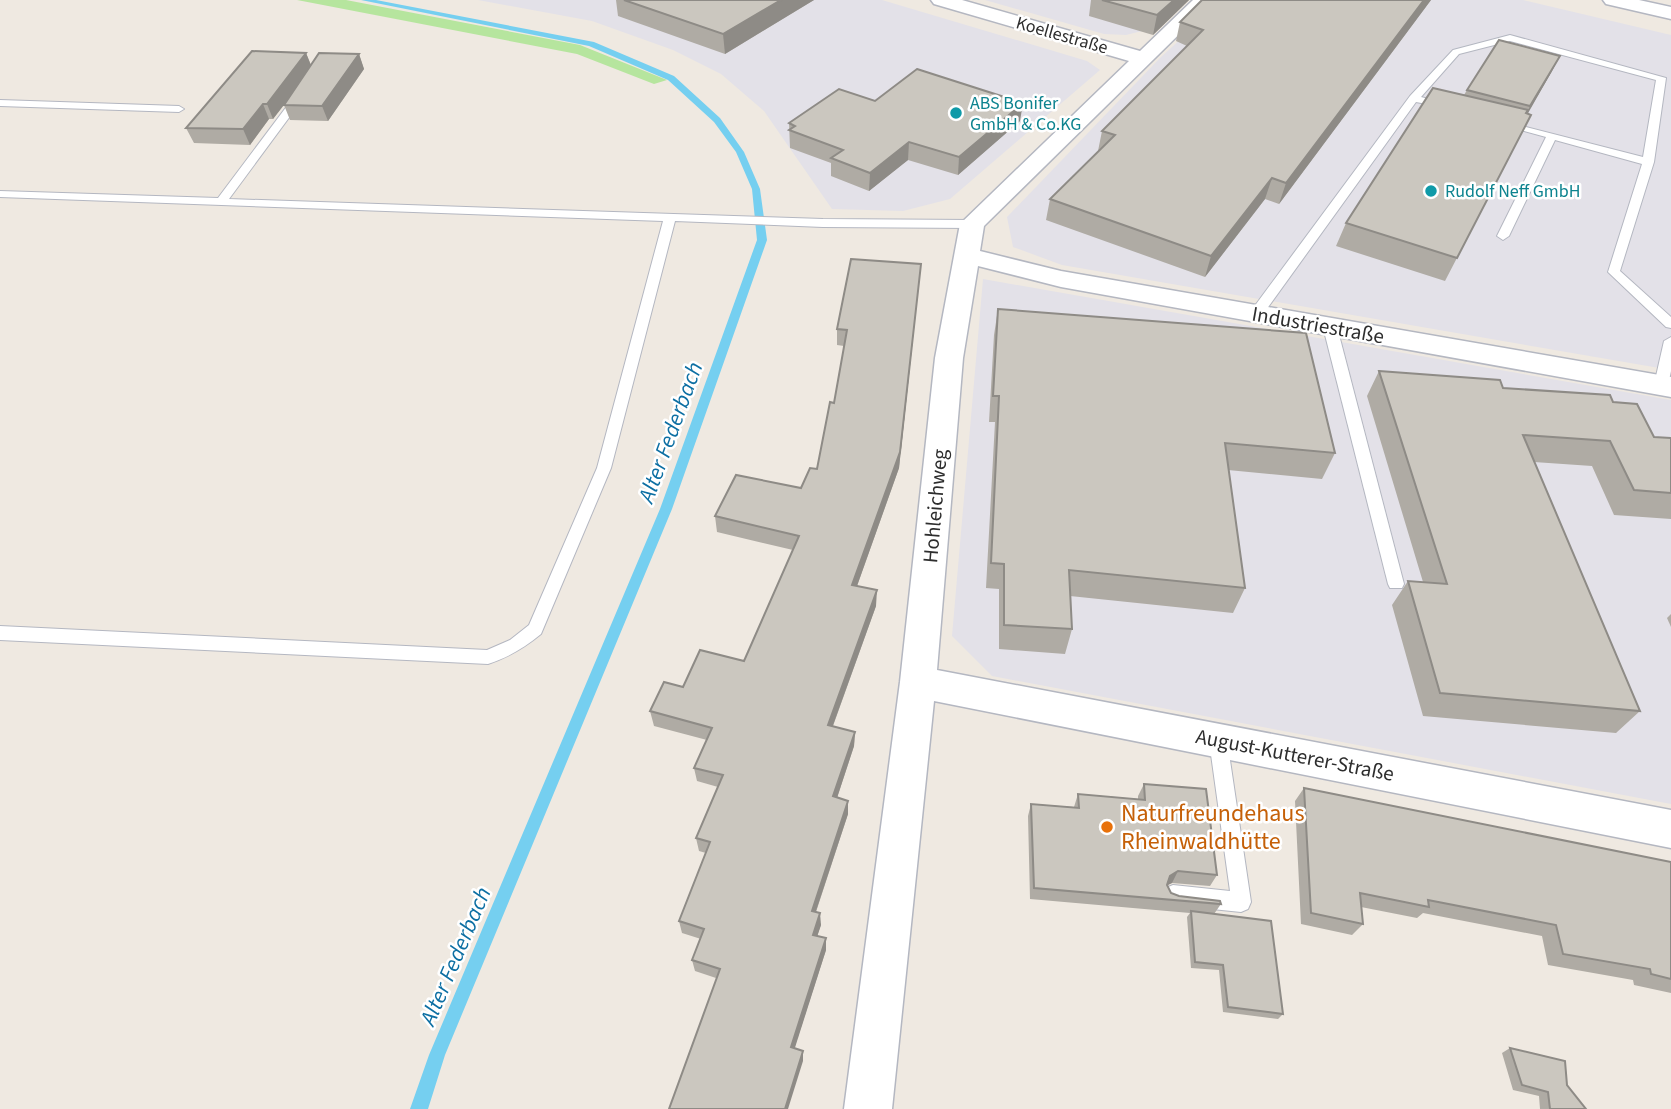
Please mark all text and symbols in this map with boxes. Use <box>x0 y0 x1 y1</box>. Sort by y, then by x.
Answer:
street label: Koellestraße <box>1013 10 1111 61</box>
place label: ABS Bonifer GmbH & Co.KG <box>970 91 1081 137</box>
marker: ABS Bonifer GmbH & Co.KG <box>948 105 964 121</box>
place label: Rudolf Neff GmbH <box>1445 179 1580 204</box>
marker: Rudolf Neff GmbH <box>1423 183 1439 199</box>
street label: Industriestraße <box>1250 299 1386 351</box>
water label: Alter Federbach <box>629 357 711 509</box>
street label: Hohleichweg <box>915 447 955 564</box>
street label: August-Kutterer-Straße <box>1193 721 1397 789</box>
place label: Naturfreundehaus Rheinwaldhütte <box>1121 796 1304 859</box>
marker: Naturfreundehaus Rheinwaldhütte <box>1099 819 1115 835</box>
water label: Alter Federbach <box>411 882 500 1032</box>

